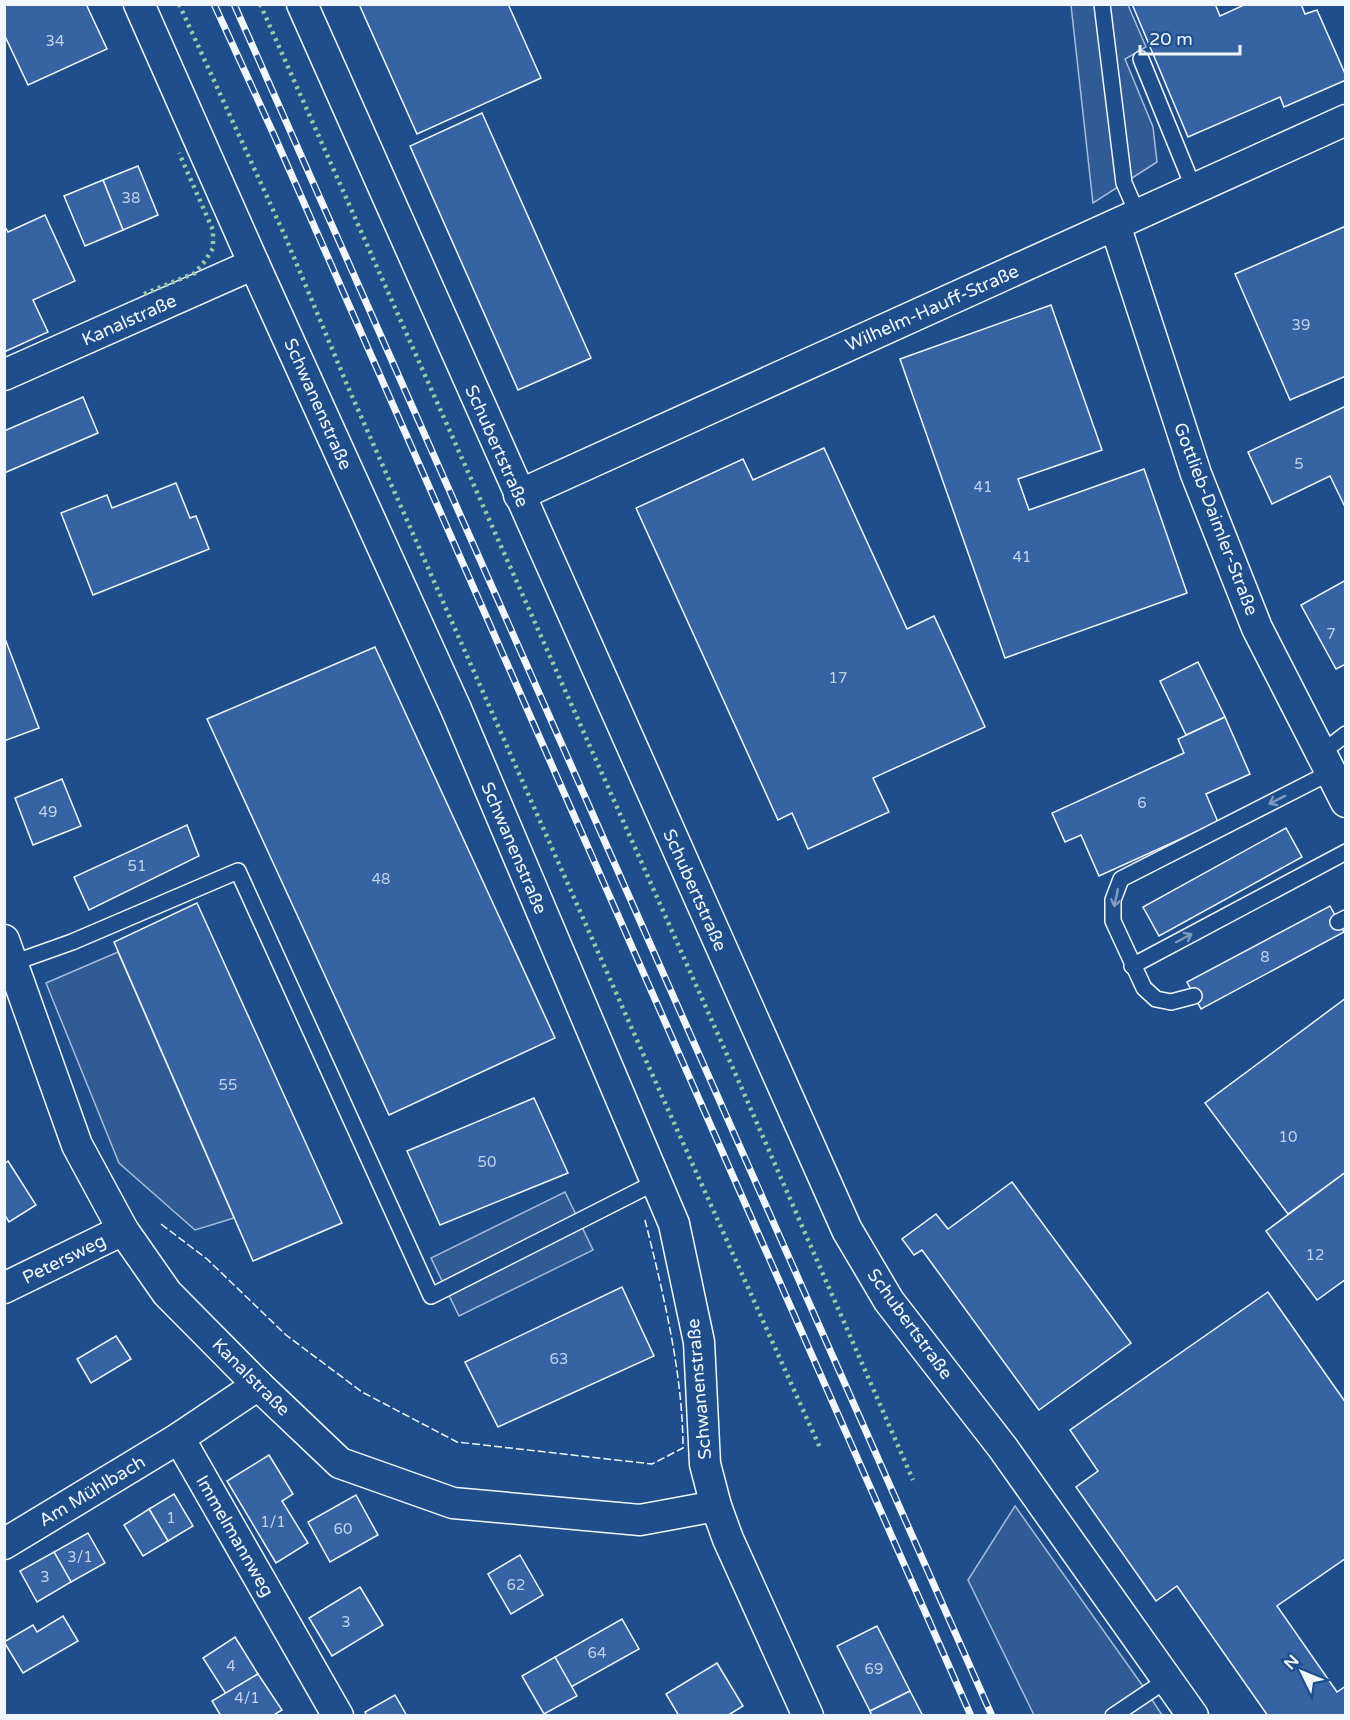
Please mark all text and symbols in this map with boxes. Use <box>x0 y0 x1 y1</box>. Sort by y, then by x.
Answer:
scale bar <box>1140 18 1240 56</box>
text: 20 m <box>1149 28 1193 50</box>
house number: 34 <box>46 32 64 50</box>
house number: 38 <box>122 189 140 207</box>
street label: Wilhelm-Hauff-Straße <box>842 260 1022 356</box>
street label: Kanalstraße <box>78 289 180 351</box>
house number: 39 <box>1292 316 1310 334</box>
street label: Schwanenstraße <box>279 335 357 473</box>
street label: Schubertstraße <box>460 381 534 511</box>
street label: Gottlieb-Daimler-Straße <box>1169 419 1263 619</box>
house number: 5 <box>1294 455 1304 473</box>
house number: 41 <box>974 478 992 496</box>
house number: 41 <box>1013 548 1031 566</box>
house number: 7 <box>1326 625 1336 643</box>
house number: 17 <box>829 669 847 687</box>
street label: Schwanenstraße <box>476 779 552 917</box>
house number: 6 <box>1137 794 1147 812</box>
one-way arrow <box>1268 794 1286 806</box>
house number: 49 <box>39 803 57 821</box>
street label: Schubertstraße <box>658 825 732 955</box>
house number: 51 <box>128 857 146 875</box>
house number: 48 <box>372 870 390 888</box>
one-way arrow <box>1109 888 1121 907</box>
one-way arrow <box>1175 932 1192 944</box>
house number: 8 <box>1260 948 1270 966</box>
house number: 55 <box>219 1076 237 1094</box>
house number: 10 <box>1279 1128 1297 1146</box>
house number: 50 <box>478 1153 496 1171</box>
street label: Petersweg <box>19 1229 109 1289</box>
house number: 12 <box>1306 1246 1324 1264</box>
street label: Schubertstraße <box>862 1264 958 1384</box>
street label: Schwanenstraße <box>682 1318 716 1460</box>
street label: Kanalstraße <box>207 1333 295 1421</box>
house number: 63 <box>550 1350 568 1368</box>
street label: Am Mühlbach <box>35 1451 149 1531</box>
street label: Immelmannweg <box>191 1471 279 1601</box>
house number: 1 <box>166 1509 176 1527</box>
house number: 1/1 <box>260 1513 286 1531</box>
house number: 60 <box>334 1520 352 1538</box>
house number: 3/1 <box>67 1548 93 1566</box>
house number: 3 <box>40 1568 50 1586</box>
house number: 62 <box>507 1576 525 1594</box>
house number: 3 <box>341 1613 351 1631</box>
north arrow <box>1272 1642 1332 1702</box>
house number: 64 <box>588 1644 606 1662</box>
text: N <box>1280 1651 1303 1674</box>
house number: 4 <box>226 1657 236 1675</box>
house number: 69 <box>865 1660 883 1678</box>
house number: 4/1 <box>234 1689 260 1707</box>

